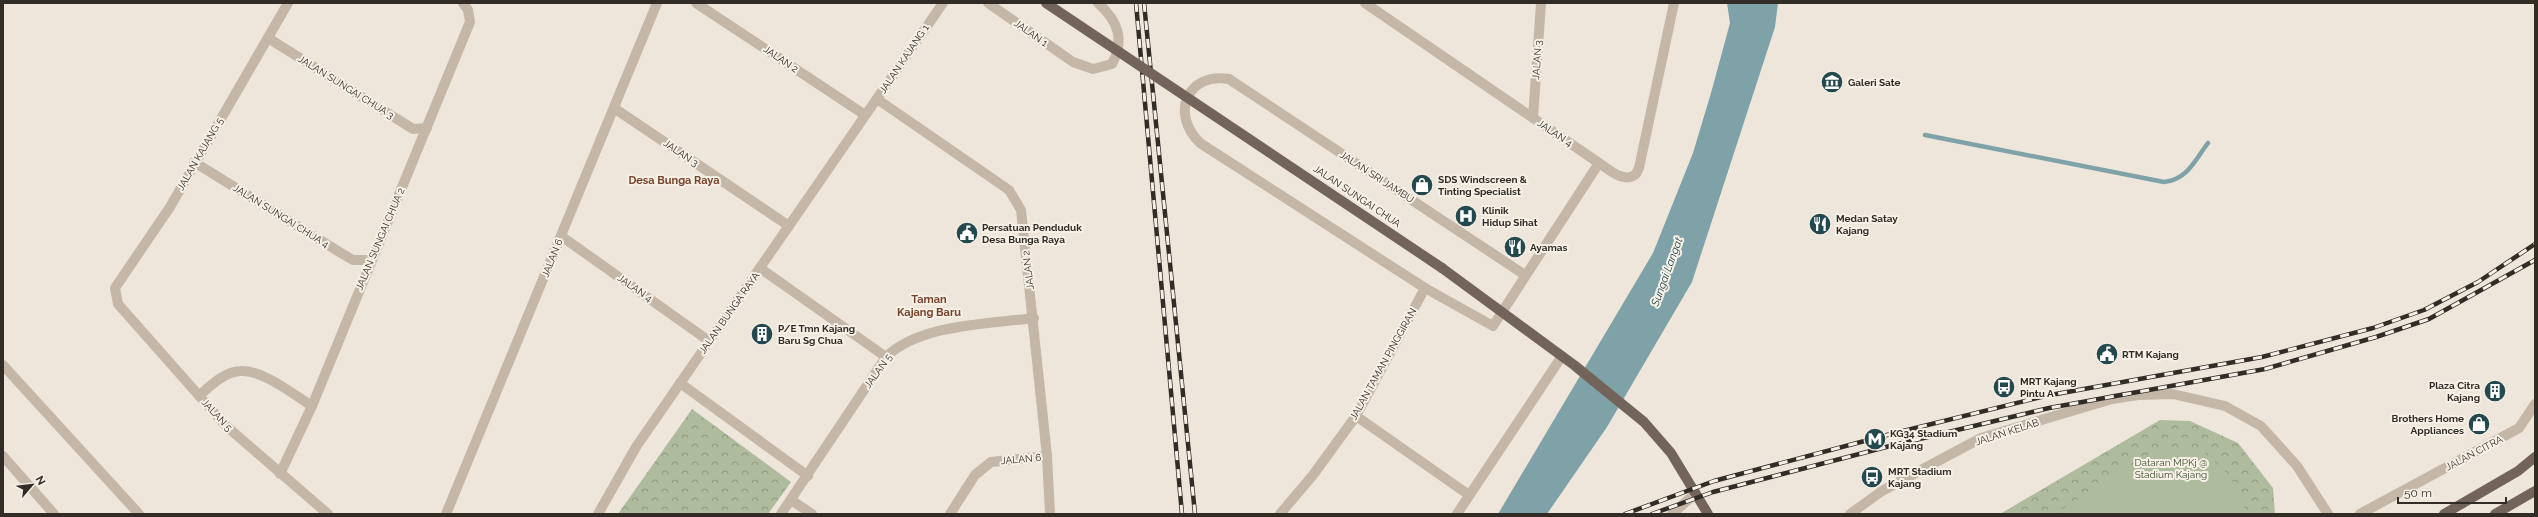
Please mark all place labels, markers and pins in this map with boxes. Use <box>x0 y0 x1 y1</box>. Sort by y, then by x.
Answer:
museum icon: Galeri Sate <box>1819 69 1845 95</box>
place label: Galeri Sate <box>1848 77 1901 88</box>
shop icon: SDS Windscreen & Tinting Specialist <box>1409 172 1435 198</box>
place label: SDS Windscreen & Tinting Specialist <box>1438 174 1528 197</box>
hospital icon: Klinik Hidup Sihat <box>1453 203 1479 229</box>
place label: Klinik Hidup Sihat <box>1482 205 1538 228</box>
restaurant icon: Medan Satay Kajang <box>1807 211 1833 237</box>
place label: Medan Satay Kajang <box>1836 213 1898 236</box>
public building icon: Persatuan Penduduk Desa Bunga Raya <box>954 220 980 246</box>
place label: Persatuan Penduduk Desa Bunga Raya <box>982 222 1082 245</box>
restaurant icon: Ayamas <box>1502 234 1528 260</box>
place label: Ayamas <box>1530 242 1568 253</box>
building icon: P/E Tmn Kajang Baru Sg Chua <box>749 321 775 347</box>
place label: P/E Tmn Kajang Baru Sg Chua <box>778 323 855 346</box>
public building icon: RTM Kajang <box>2094 341 2120 367</box>
place label: RTM Kajang <box>2122 349 2179 360</box>
bus stop icon: MRT Kajang Pintu A <box>1991 374 2017 400</box>
place label: MRT Kajang Pintu A <box>2020 376 2077 399</box>
building icon: Plaza Citra Kajang <box>2482 378 2508 404</box>
place label: Plaza Citra Kajang <box>2429 380 2480 403</box>
shop icon: Brothers Home Appliances <box>2466 411 2492 437</box>
place label: Brothers Home Appliances <box>2392 413 2464 436</box>
metro station icon: KG34 Stadium Kajang <box>1862 426 1888 452</box>
place label: KG34 Stadium Kajang <box>1890 428 1957 451</box>
bus stop icon: MRT Stadium Kajang <box>1859 464 1885 490</box>
place label: MRT Stadium Kajang <box>1888 466 1952 489</box>

